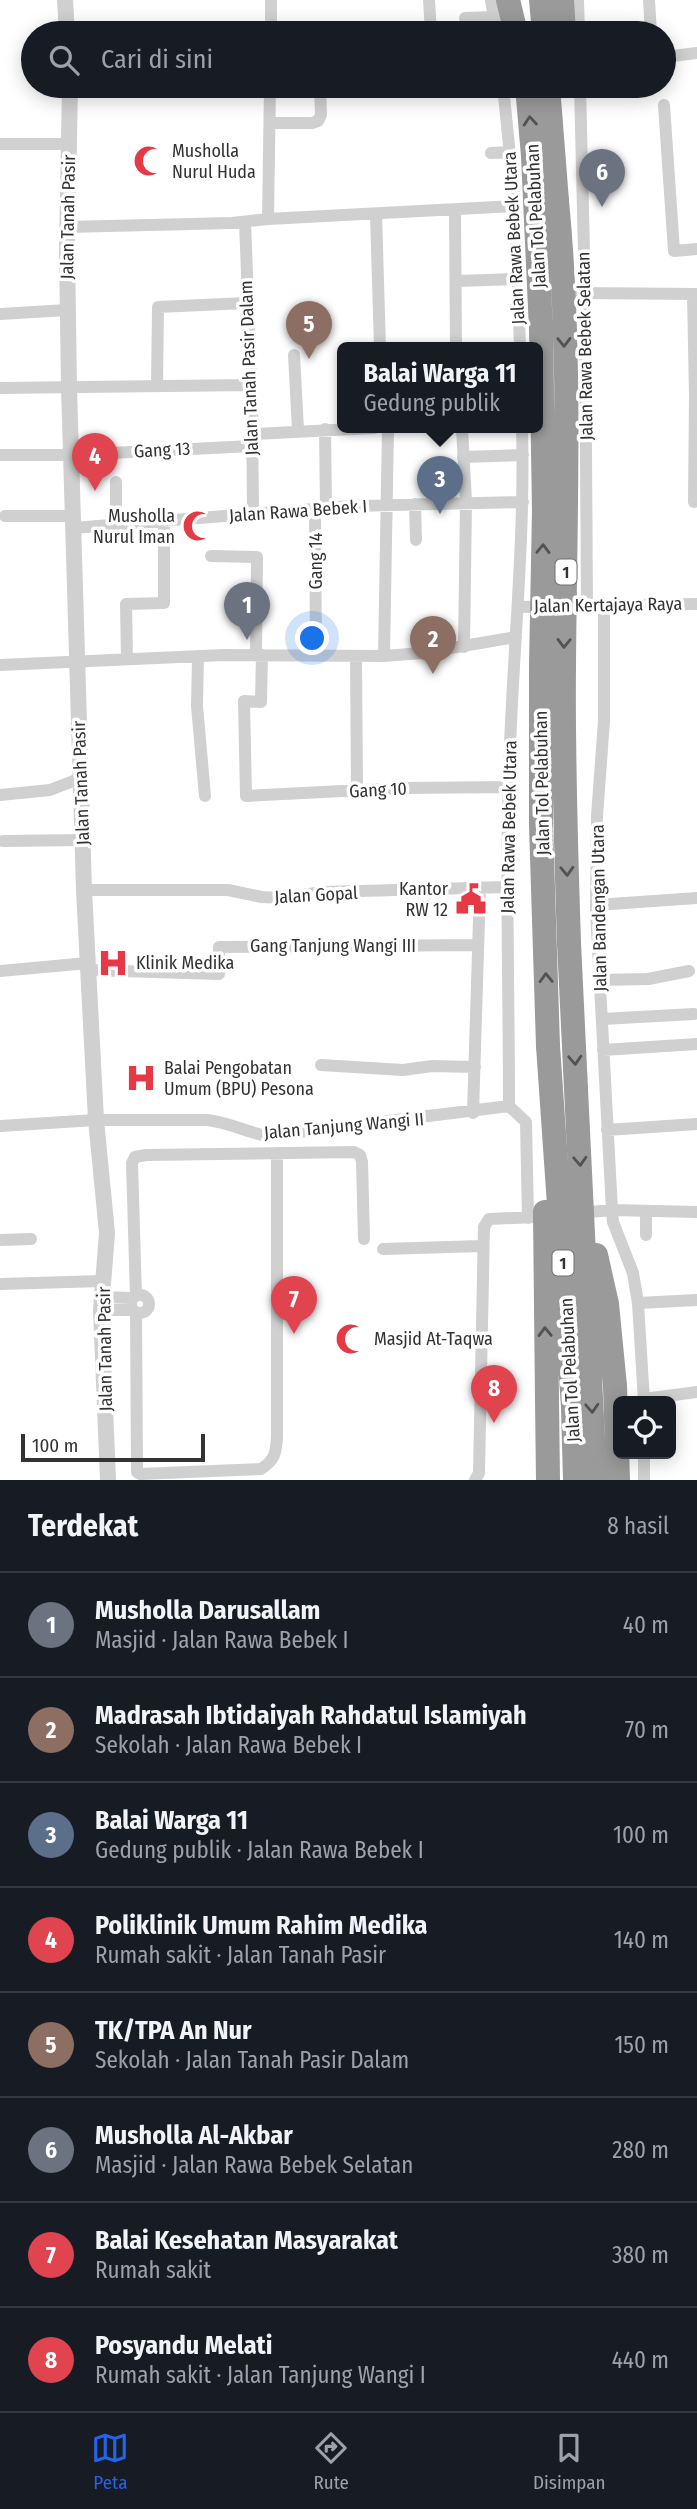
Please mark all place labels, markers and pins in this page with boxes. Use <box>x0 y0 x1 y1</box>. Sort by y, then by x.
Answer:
place label: Musholla Nurul Huda <box>172 140 256 183</box>
mosque icon: Musholla Nurul Huda <box>132 144 166 178</box>
pin: 6 <box>579 149 625 207</box>
pin: 5 <box>286 301 332 359</box>
pin: 4 <box>72 433 118 491</box>
pin: 3 <box>417 456 463 514</box>
place label: Musholla Nurul Iman <box>93 505 175 548</box>
mosque icon: Musholla Nurul Iman <box>181 509 215 543</box>
pin: 1 <box>224 582 270 640</box>
pin: 2 <box>410 616 456 674</box>
place label: Kantor RW 12 <box>399 878 449 921</box>
public building icon: Kantor RW 12 <box>454 882 488 916</box>
hospital icon: Klinik Medika <box>96 946 130 980</box>
place label: Klinik Medika <box>136 952 234 974</box>
place label: Balai Pengobatan Umum (BPU) Pesona <box>164 1057 314 1100</box>
hospital icon: Balai Pengobatan Umum (BPU) Pesona <box>124 1061 158 1095</box>
pin: 7 <box>271 1276 317 1334</box>
mosque icon: Masjid At-Taqwa <box>334 1322 368 1356</box>
place label: Masjid At-Taqwa <box>374 1328 493 1350</box>
pin: 8 <box>471 1365 517 1423</box>

